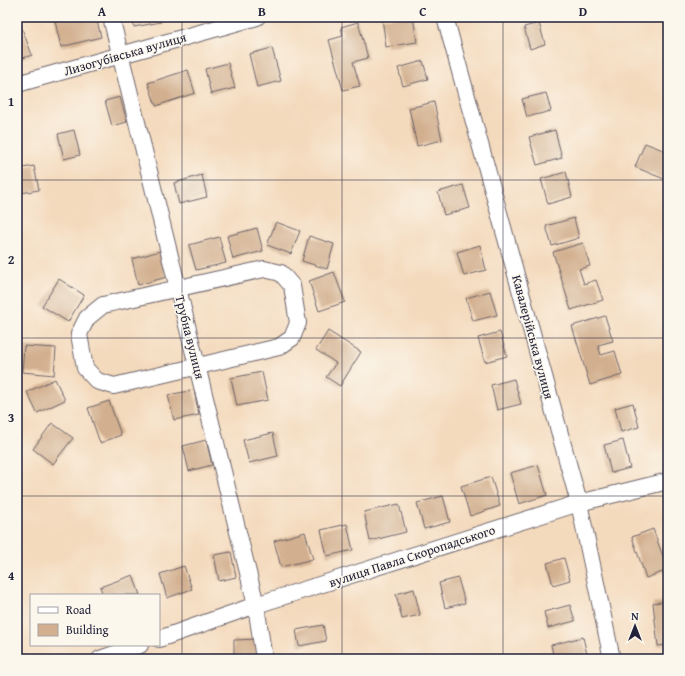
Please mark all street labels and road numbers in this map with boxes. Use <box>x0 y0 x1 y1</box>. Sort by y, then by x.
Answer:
street label: Лизогубівська вулиця <box>62 27 189 81</box>
street label: Кавалерійська вулиця <box>507 273 559 402</box>
street label: Трубна вулиця <box>170 293 210 381</box>
street label: вулиця Павла Скоропадського <box>326 520 498 592</box>

